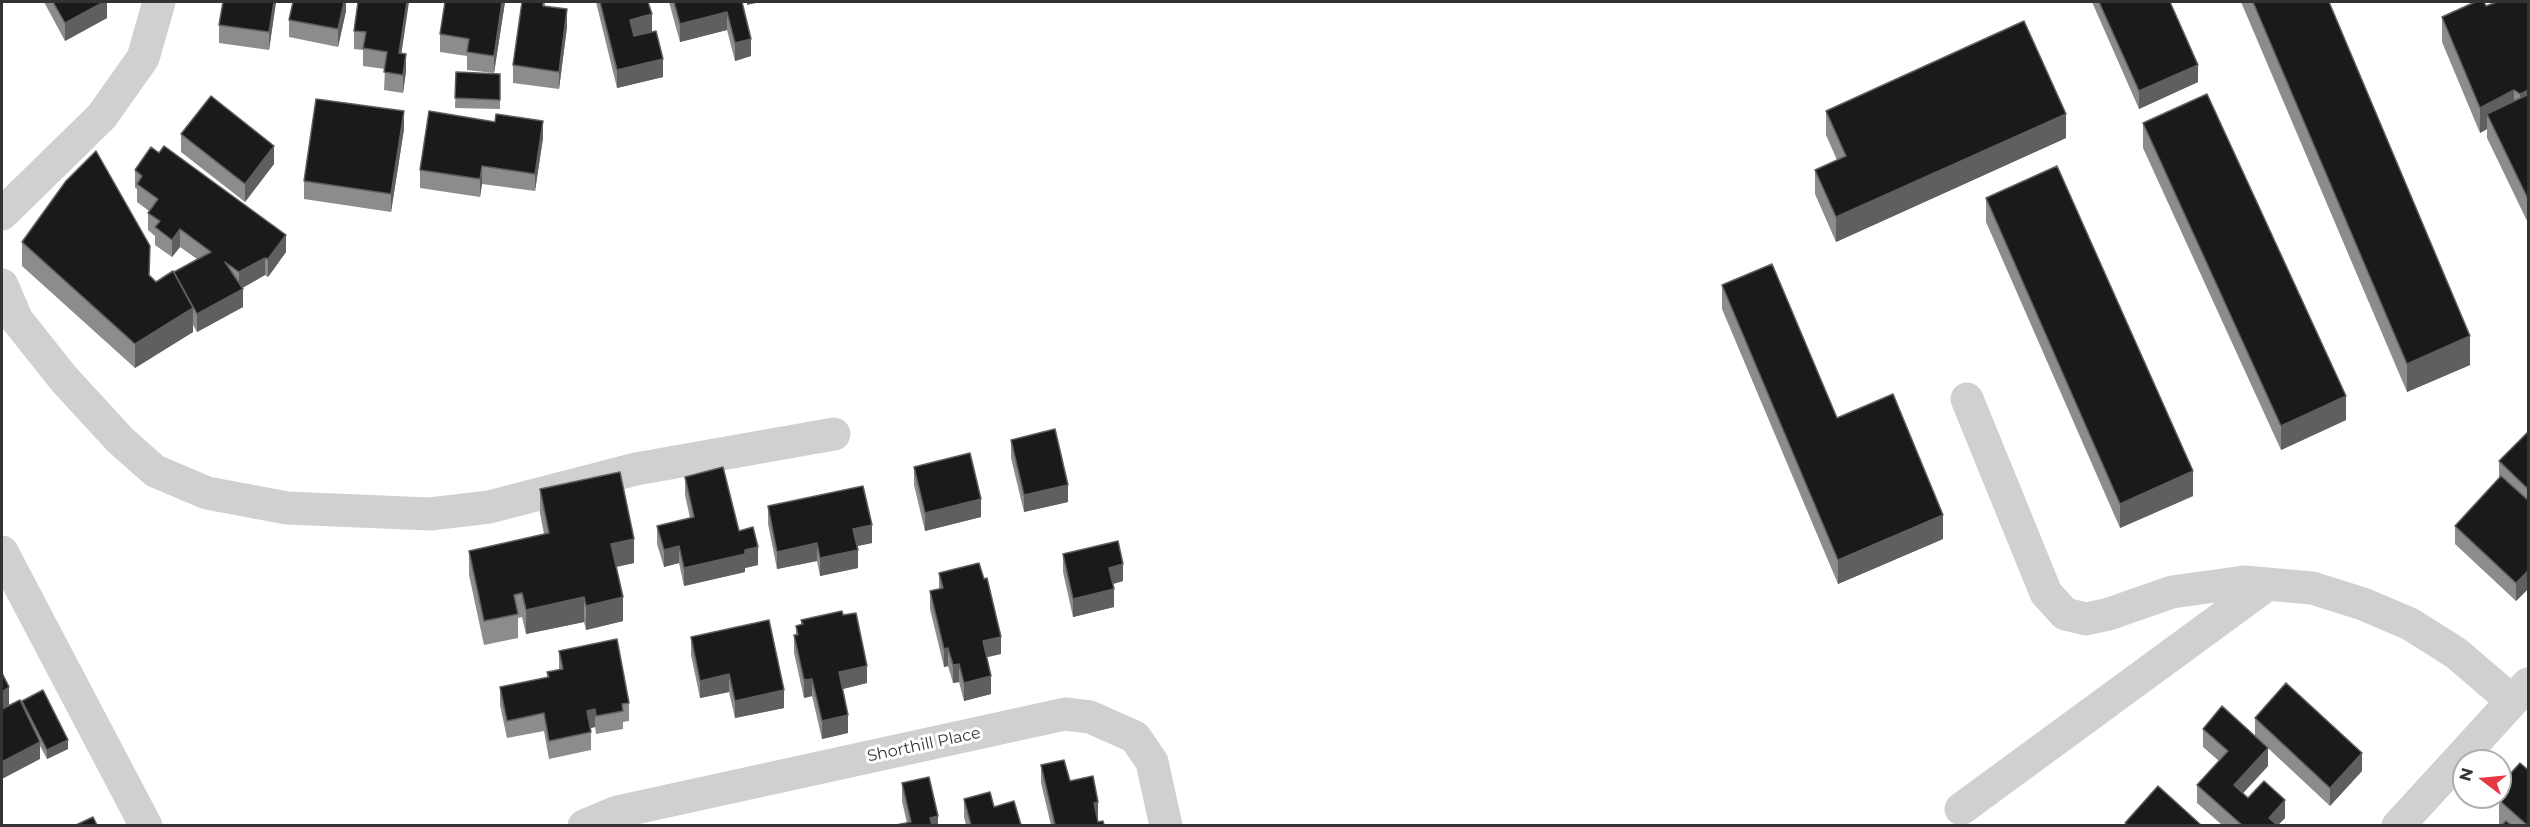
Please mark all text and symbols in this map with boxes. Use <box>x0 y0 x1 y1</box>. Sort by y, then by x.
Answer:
street label: Shorthill Place <box>866 724 982 766</box>
north arrow <box>2452 749 2512 809</box>
text: N <box>2455 766 2477 783</box>

